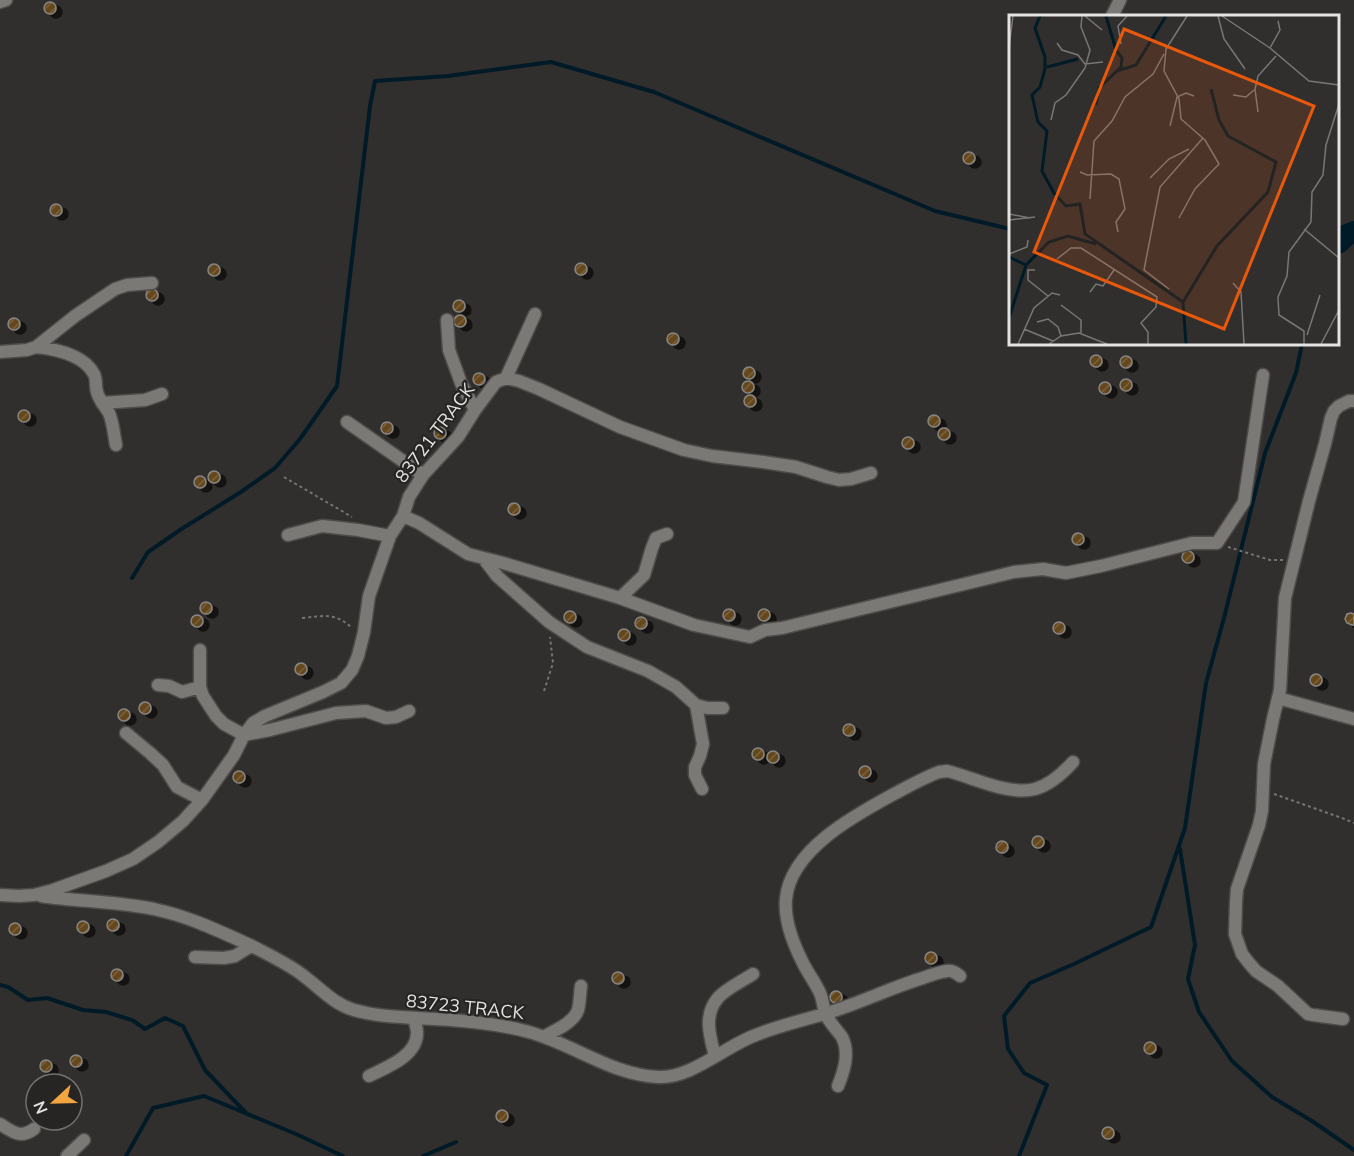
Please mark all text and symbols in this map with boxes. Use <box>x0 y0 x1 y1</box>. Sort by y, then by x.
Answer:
inset map <box>1009 15 1339 345</box>
street label: 83721 TRACK <box>390 378 480 487</box>
street label: 83723 TRACK <box>405 989 526 1024</box>
north arrow <box>24 1072 84 1132</box>
text: N <box>29 1098 52 1117</box>

